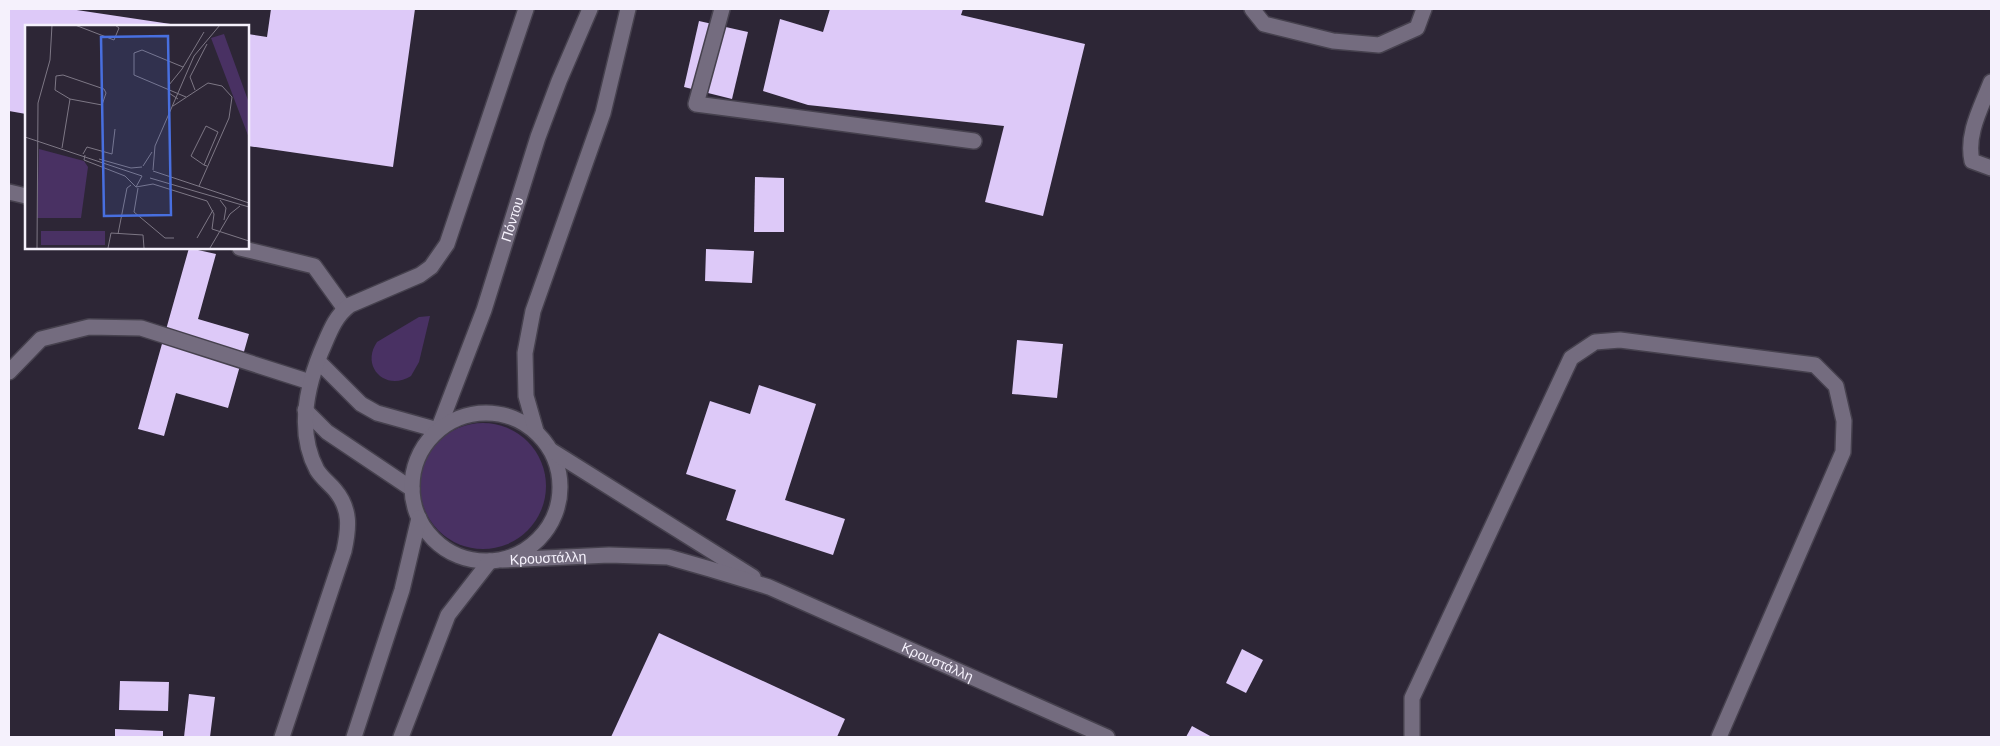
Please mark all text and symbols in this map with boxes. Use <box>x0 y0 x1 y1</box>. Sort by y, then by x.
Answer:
inset map <box>25 25 249 249</box>
street label: Πόντου <box>498 195 527 244</box>
street label: Κρουστάλλη <box>509 548 587 568</box>
street label: Κρουστάλλη <box>899 639 976 685</box>

